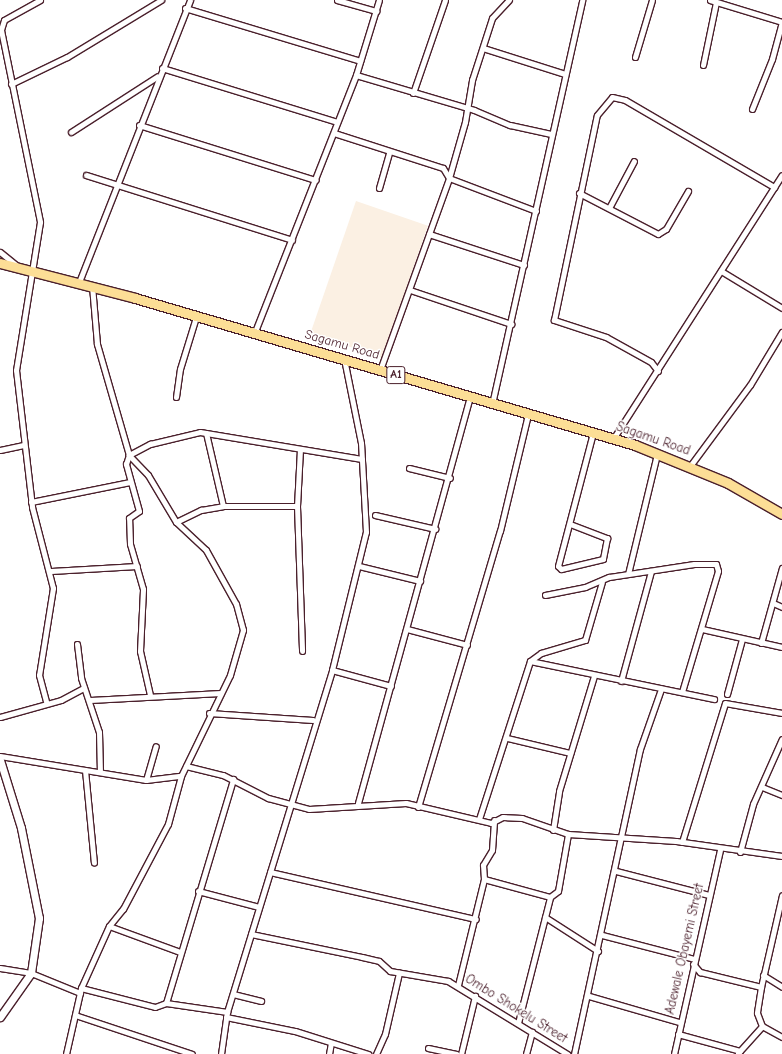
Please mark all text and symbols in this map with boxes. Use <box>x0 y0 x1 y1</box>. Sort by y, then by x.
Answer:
street label: Sagamu Road <box>303 327 381 363</box>
road number: A1 <box>386 365 406 385</box>
street label: Sagamu Road <box>614 419 692 459</box>
street label: Adewale Obayemi Street <box>662 882 708 1016</box>
street label: Ombo Shokelu Street <box>462 971 570 1047</box>

